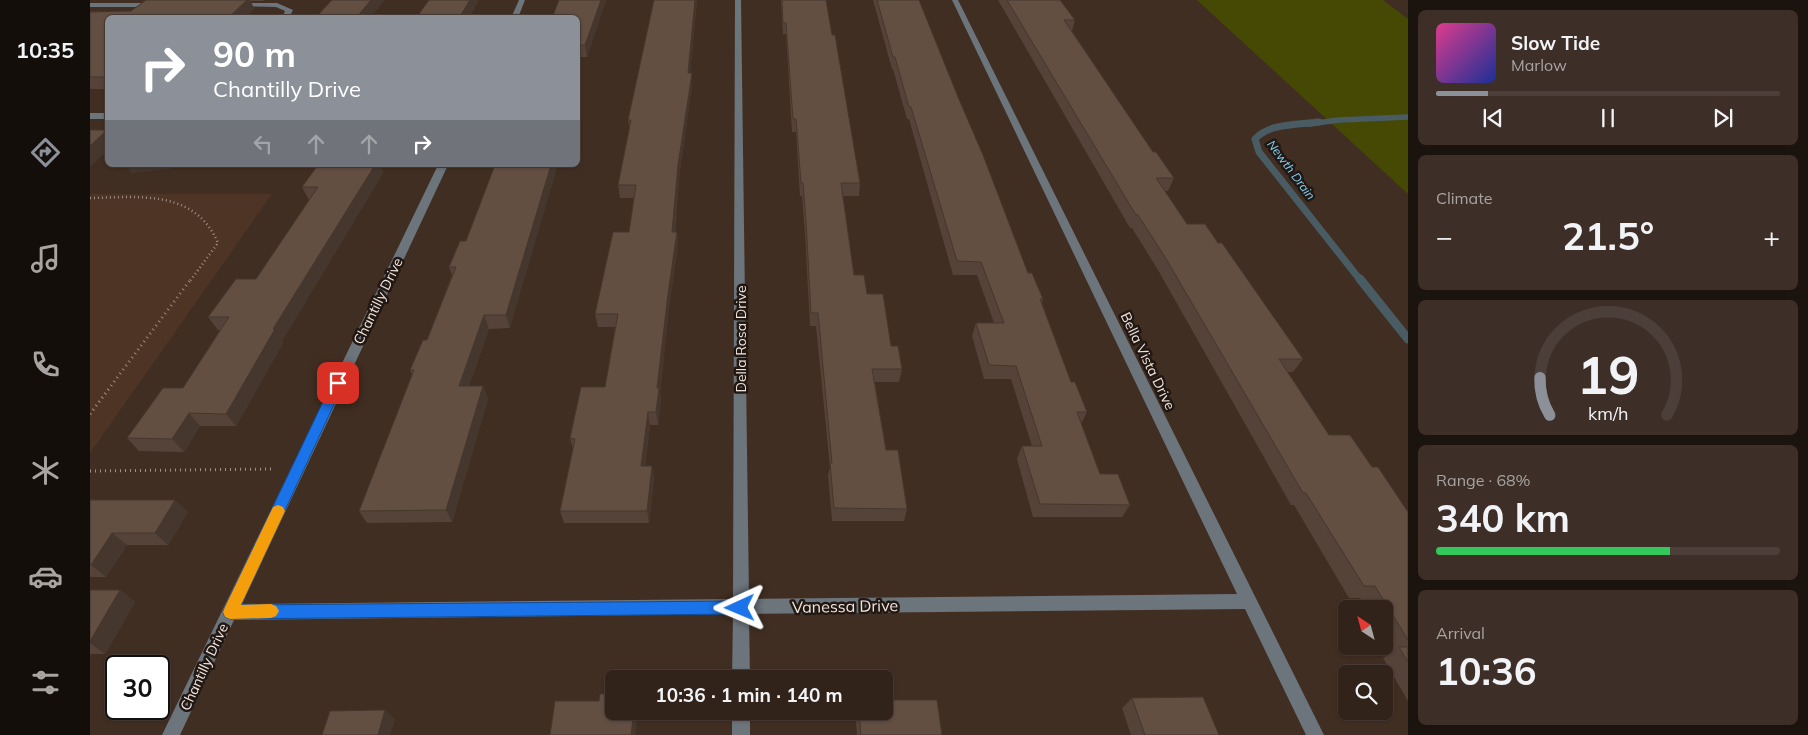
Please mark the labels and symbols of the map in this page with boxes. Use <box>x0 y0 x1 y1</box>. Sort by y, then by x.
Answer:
water label: Newth Drain <box>1264 137 1319 202</box>
street label: Chantilly Drive <box>349 255 407 347</box>
street label: Della Rosa Drive <box>732 285 750 393</box>
street label: Bella Vista Drive <box>1117 309 1179 413</box>
pin <box>317 362 359 404</box>
position arrow <box>713 581 765 633</box>
street label: Vanessa Drive <box>792 595 898 617</box>
north arrow <box>1338 600 1392 655</box>
street label: Chantilly Drive <box>176 621 232 713</box>
speed limit sign: 30 <box>105 655 170 720</box>

